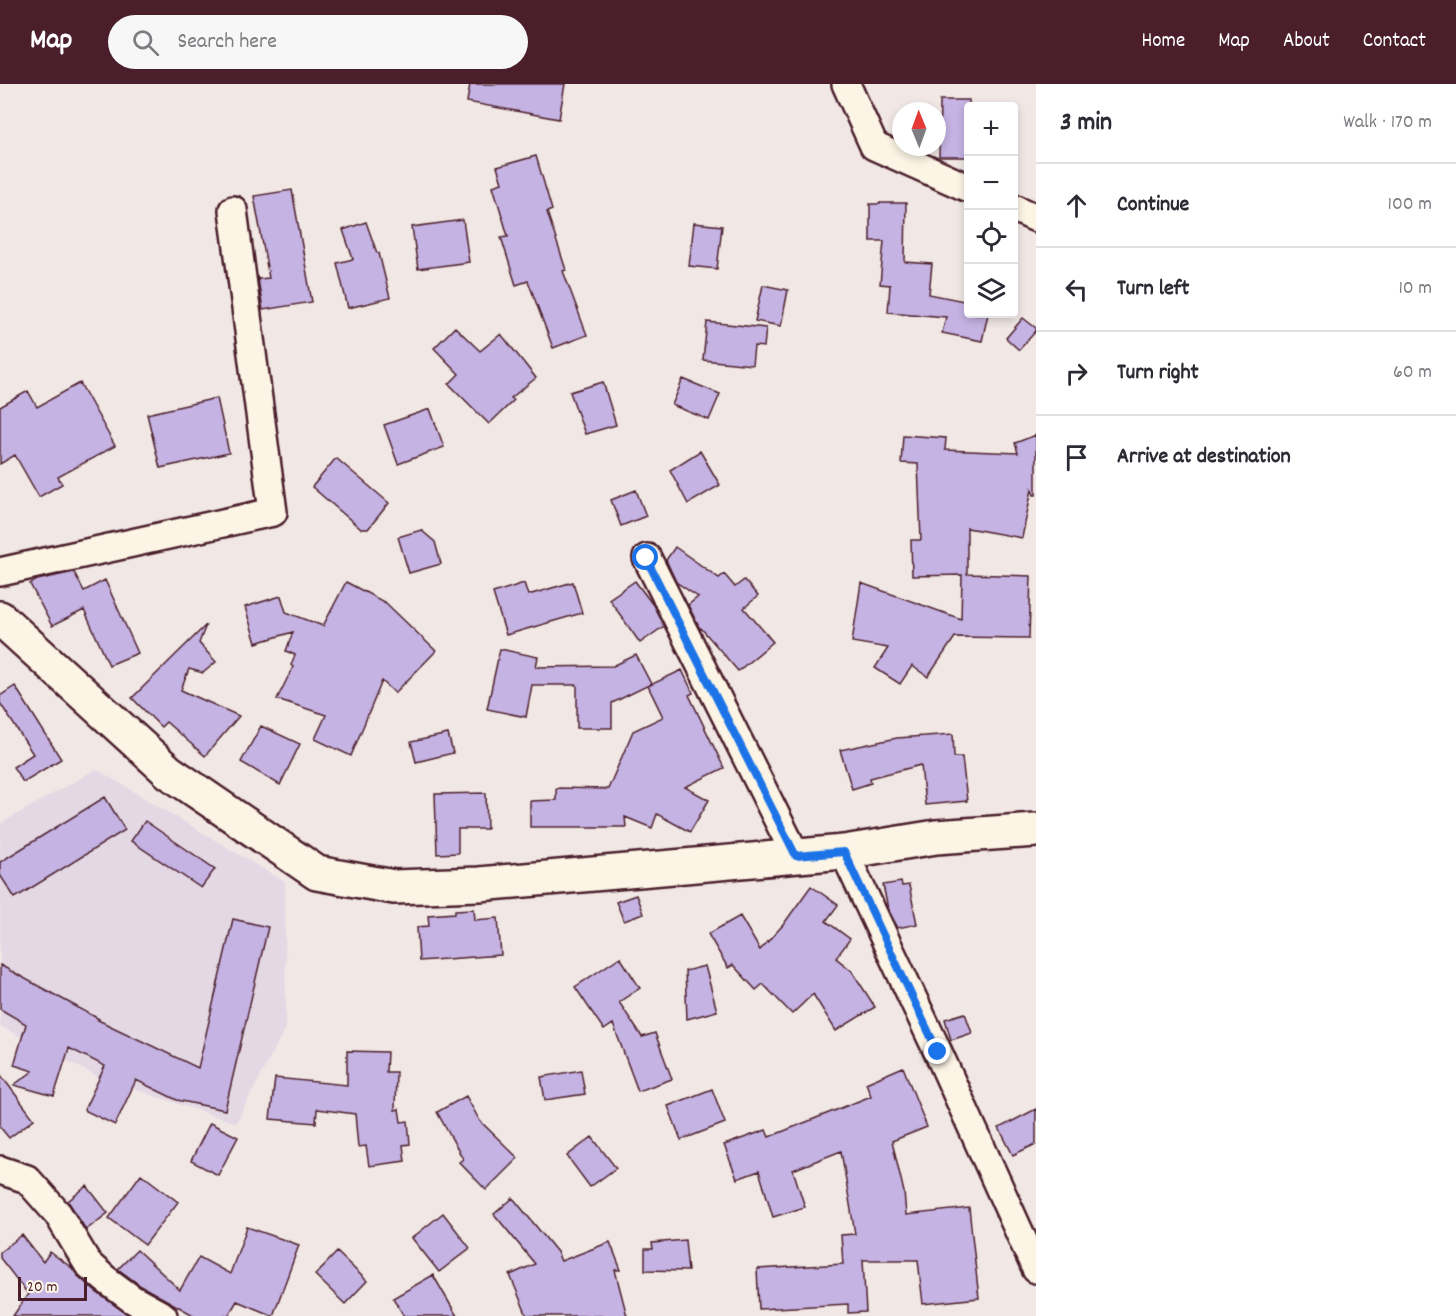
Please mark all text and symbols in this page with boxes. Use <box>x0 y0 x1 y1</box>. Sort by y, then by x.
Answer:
search box <box>108 15 528 69</box>
text: Map <box>30 22 72 62</box>
icon: search <box>129 26 162 59</box>
text: Search here <box>177 27 277 58</box>
text: Home <box>1141 27 1185 57</box>
text: Map <box>1218 27 1250 57</box>
text: About <box>1283 27 1330 57</box>
text: Contact <box>1363 27 1426 57</box>
north arrow <box>892 102 946 156</box>
map controls <box>964 102 1018 318</box>
button: + <box>964 102 1018 156</box>
text: 3 min <box>1060 105 1112 142</box>
text: Walk · 170 m <box>1343 109 1432 137</box>
button: − <box>964 156 1018 210</box>
icon: ahead <box>1060 189 1093 222</box>
text: Continue <box>1117 190 1189 221</box>
text: 100 m <box>1388 191 1432 219</box>
button: locate <box>964 210 1018 264</box>
button: layers <box>964 264 1018 318</box>
icon: left <box>1060 273 1093 306</box>
text: Turn left <box>1117 274 1189 305</box>
text: 10 m <box>1398 275 1432 303</box>
icon: right <box>1060 357 1093 390</box>
text: Turn right <box>1117 358 1199 389</box>
text: 60 m <box>1393 359 1432 387</box>
icon: arrive <box>1060 441 1093 474</box>
text: Arrive at destination <box>1117 442 1291 473</box>
route start <box>632 544 658 570</box>
route end <box>924 1038 950 1064</box>
scale bar <box>18 1274 87 1302</box>
text: 20 m <box>27 1276 57 1299</box>

